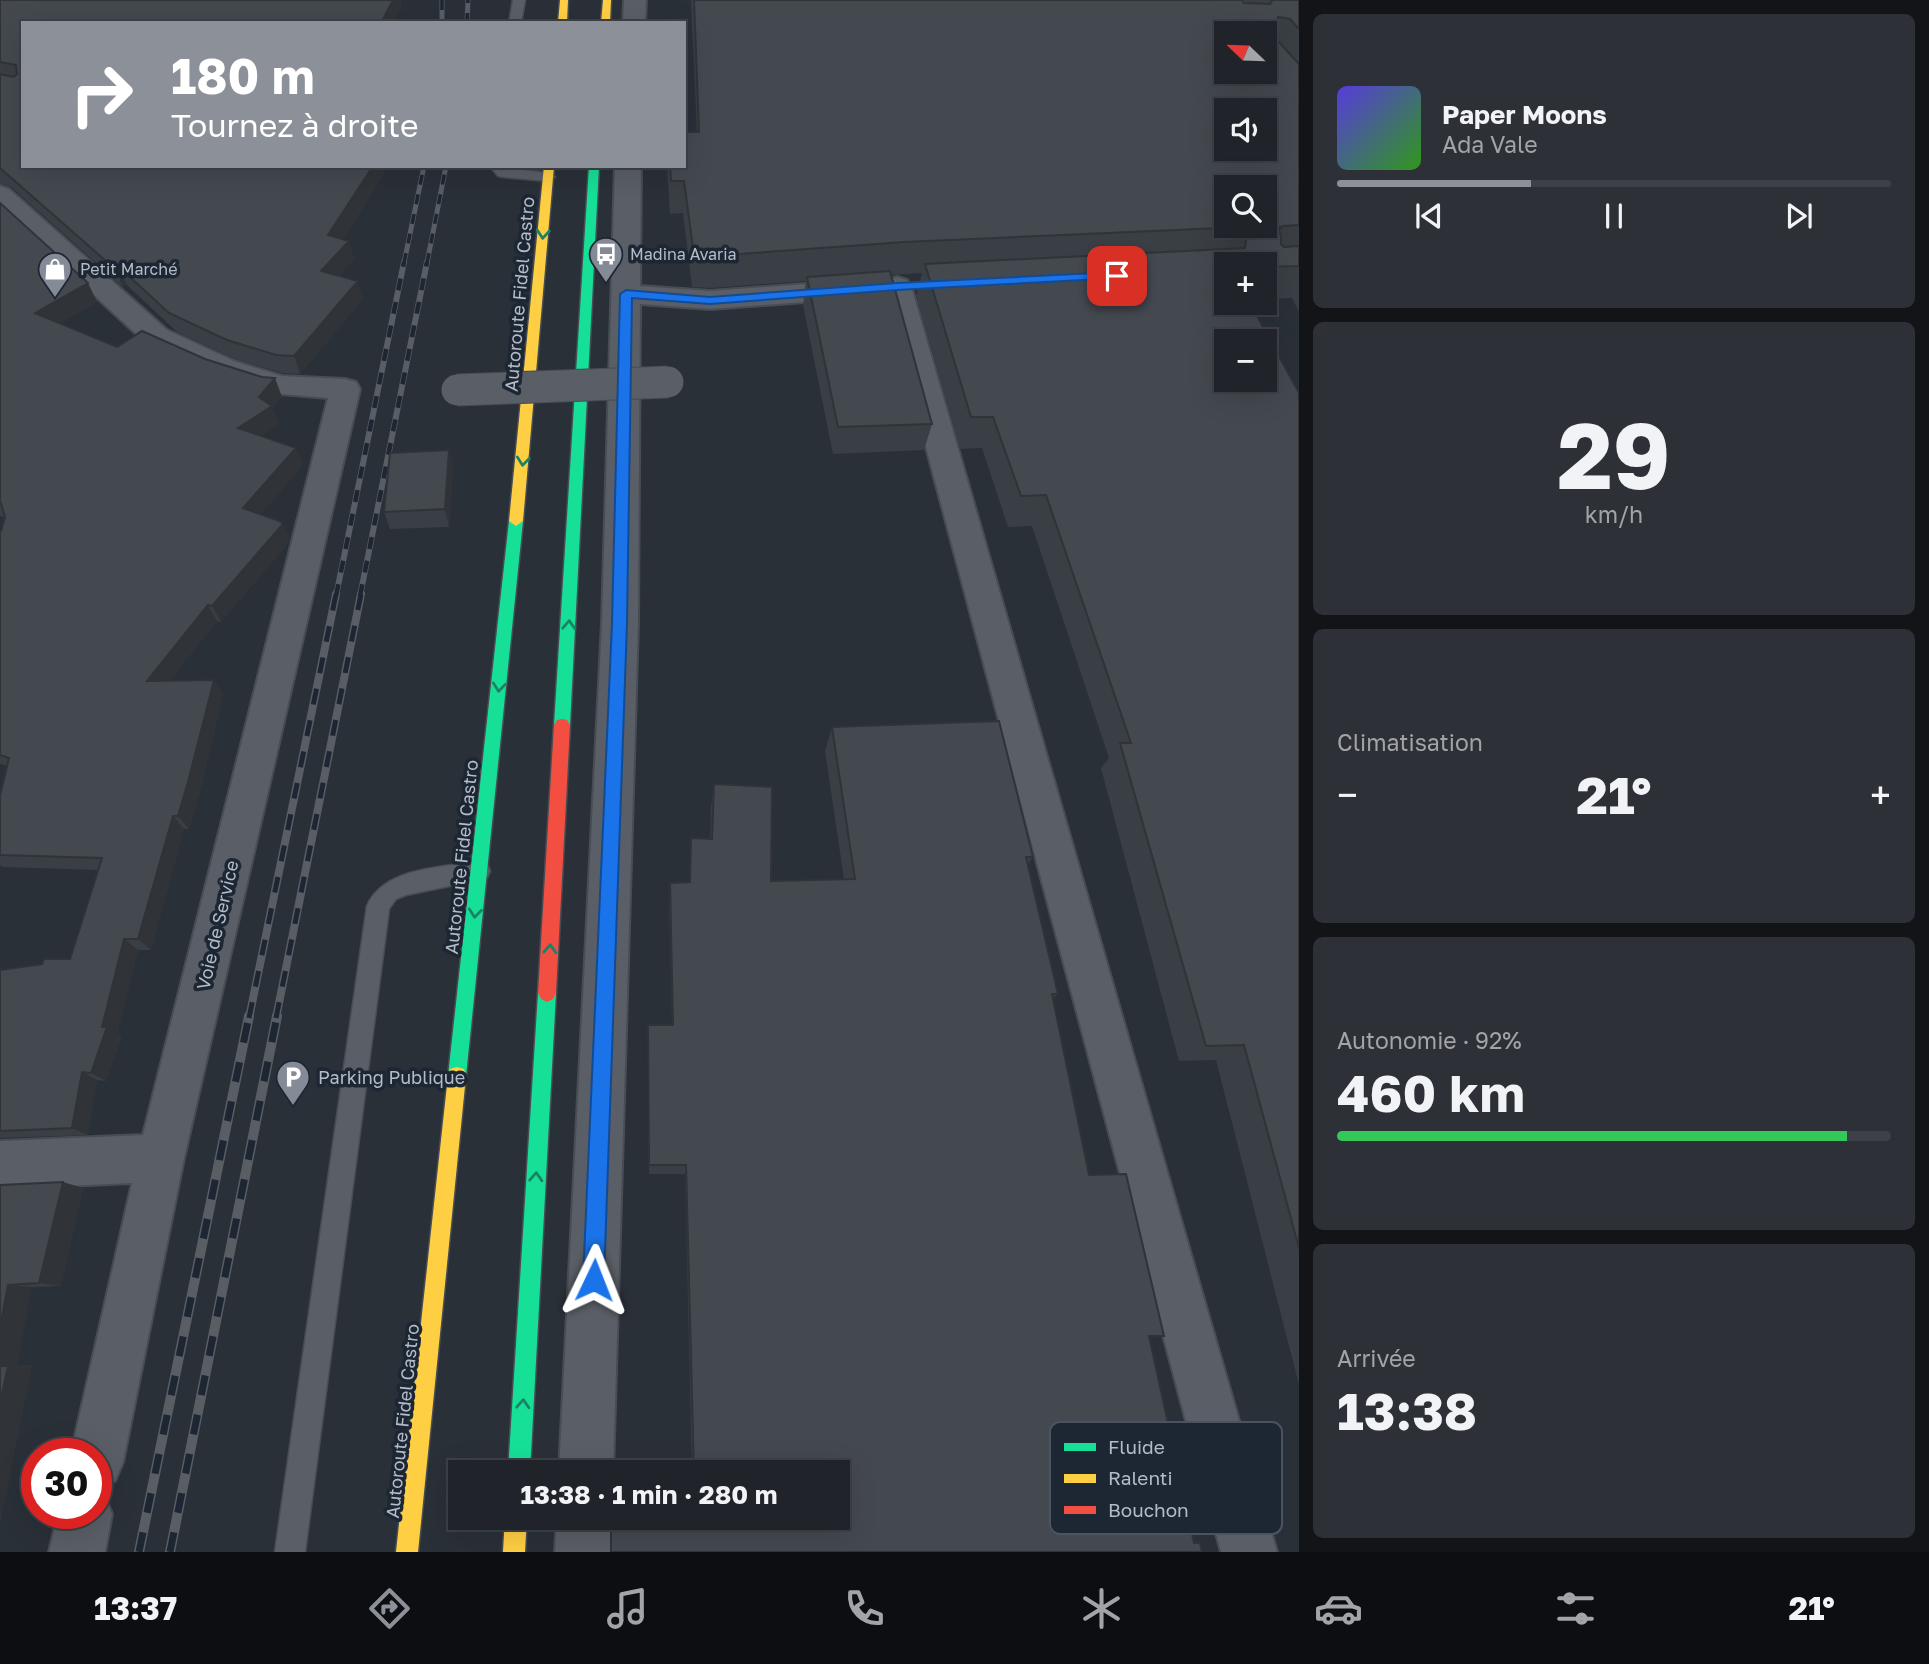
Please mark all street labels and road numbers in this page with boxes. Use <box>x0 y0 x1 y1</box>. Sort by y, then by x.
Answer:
street label: Autoroute Fidel Castro <box>500 196 538 392</box>
street label: Autoroute Fidel Castro <box>440 759 482 955</box>
street label: Voie de Service <box>191 858 243 992</box>
street label: Autoroute Fidel Castro <box>381 1323 423 1519</box>

